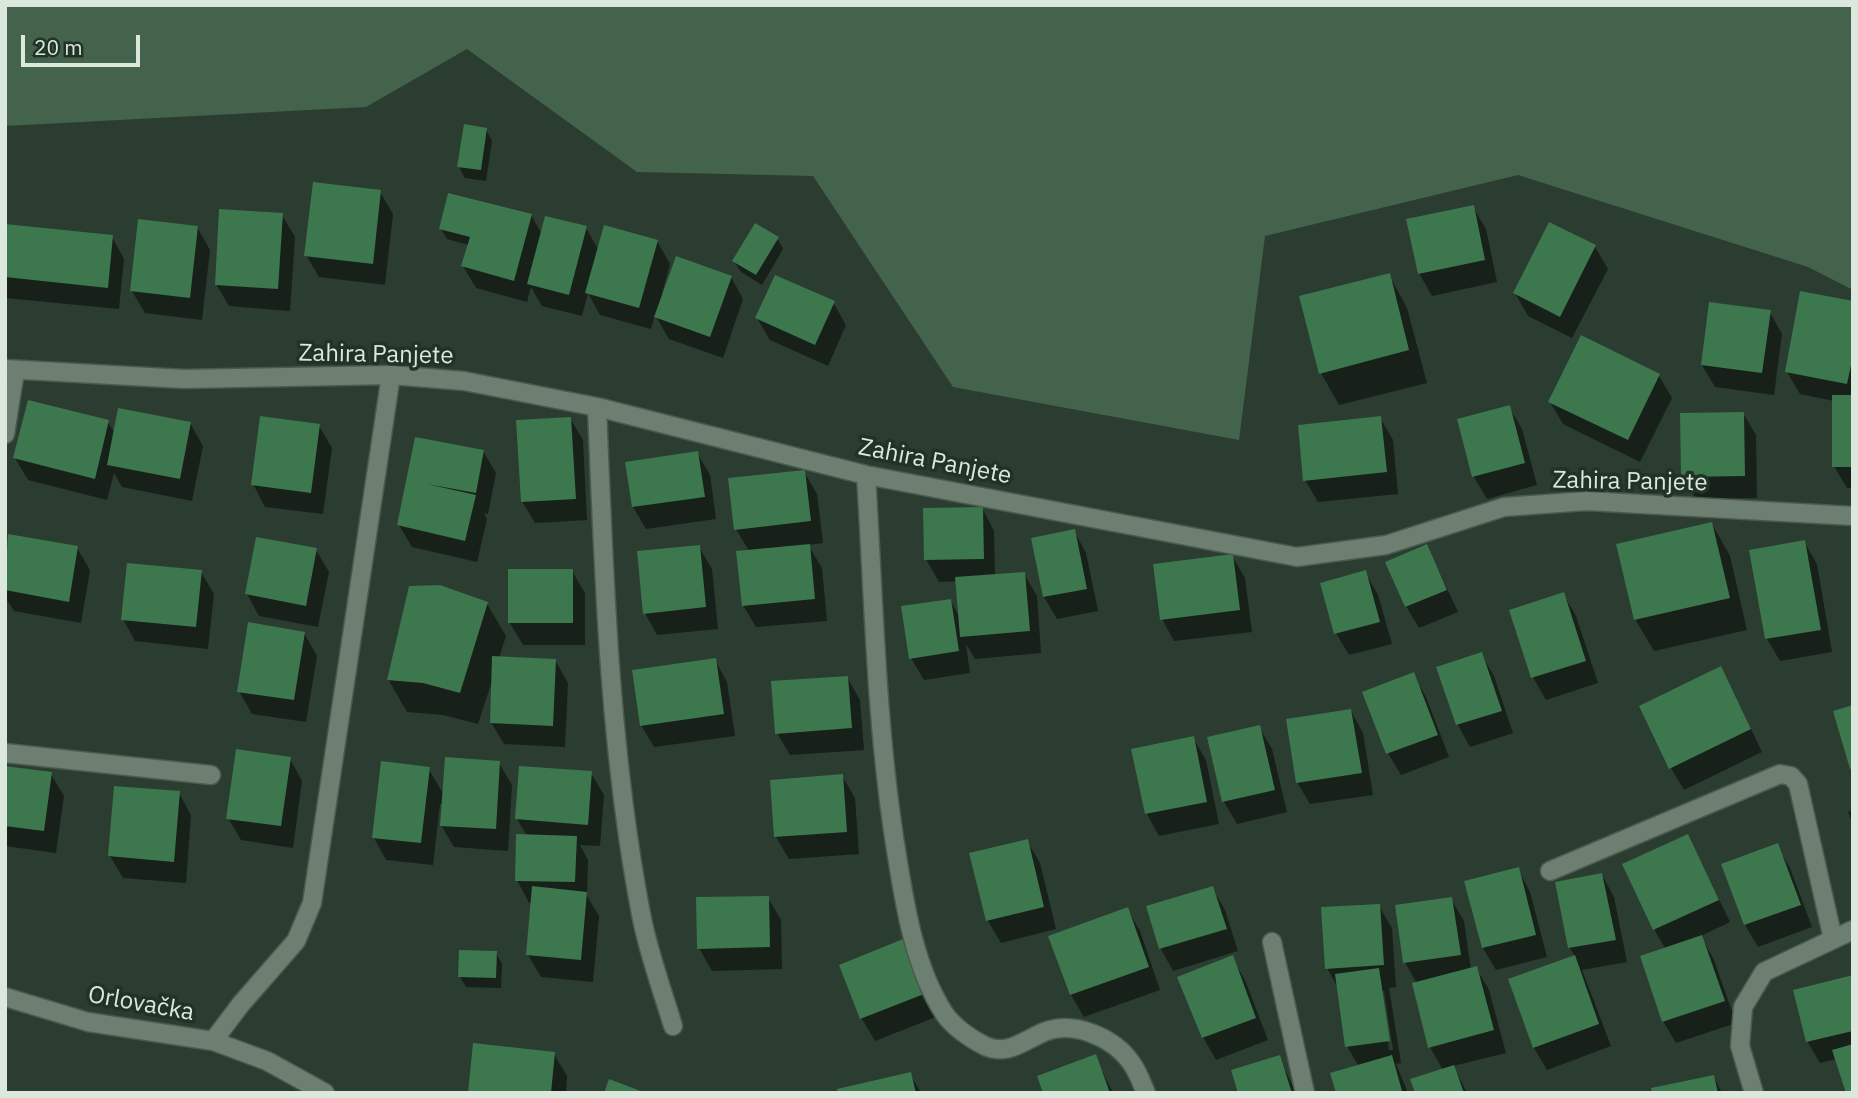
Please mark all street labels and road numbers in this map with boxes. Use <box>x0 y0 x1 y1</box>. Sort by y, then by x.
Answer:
street label: Zahira Panjete <box>298 339 454 371</box>
street label: Zahira Panjete <box>856 433 1014 491</box>
street label: Zahira Panjete <box>1552 466 1708 498</box>
street label: Orlovačka <box>86 980 196 1028</box>

